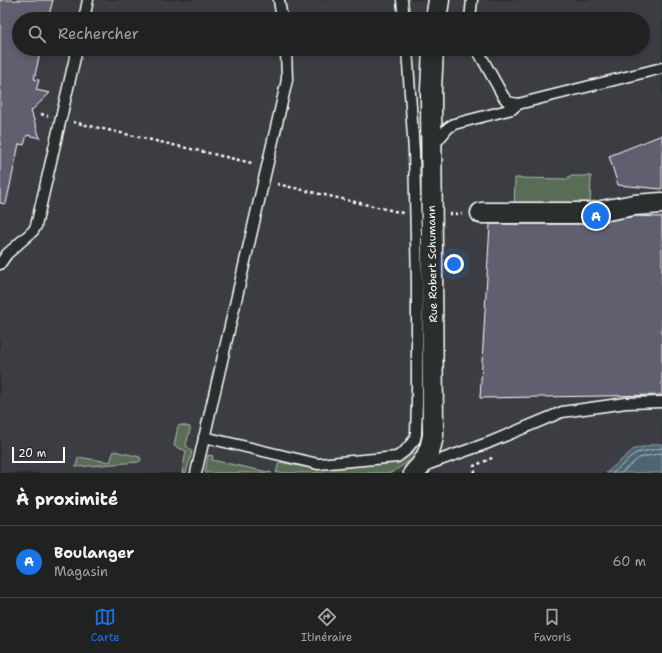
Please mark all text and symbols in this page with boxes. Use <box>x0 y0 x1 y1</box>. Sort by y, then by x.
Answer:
search box <box>12 12 650 56</box>
icon: search <box>26 23 48 45</box>
text: Rechercher <box>58 24 139 44</box>
pin: A <box>583 201 609 231</box>
street label: Rue Robert Schumann <box>424 205 441 323</box>
your location <box>444 254 464 274</box>
scale bar <box>12 445 65 464</box>
text: 20 m <box>18 446 46 461</box>
text: À proximité <box>16 488 118 510</box>
text: Boulanger <box>54 543 134 563</box>
text: A <box>24 553 34 570</box>
text: 60 m <box>613 553 646 570</box>
text: Magasin <box>54 563 108 580</box>
tab: Carte <box>91 606 120 645</box>
tab: Itinéraire <box>301 606 352 645</box>
tab: Favoris <box>534 606 571 645</box>

